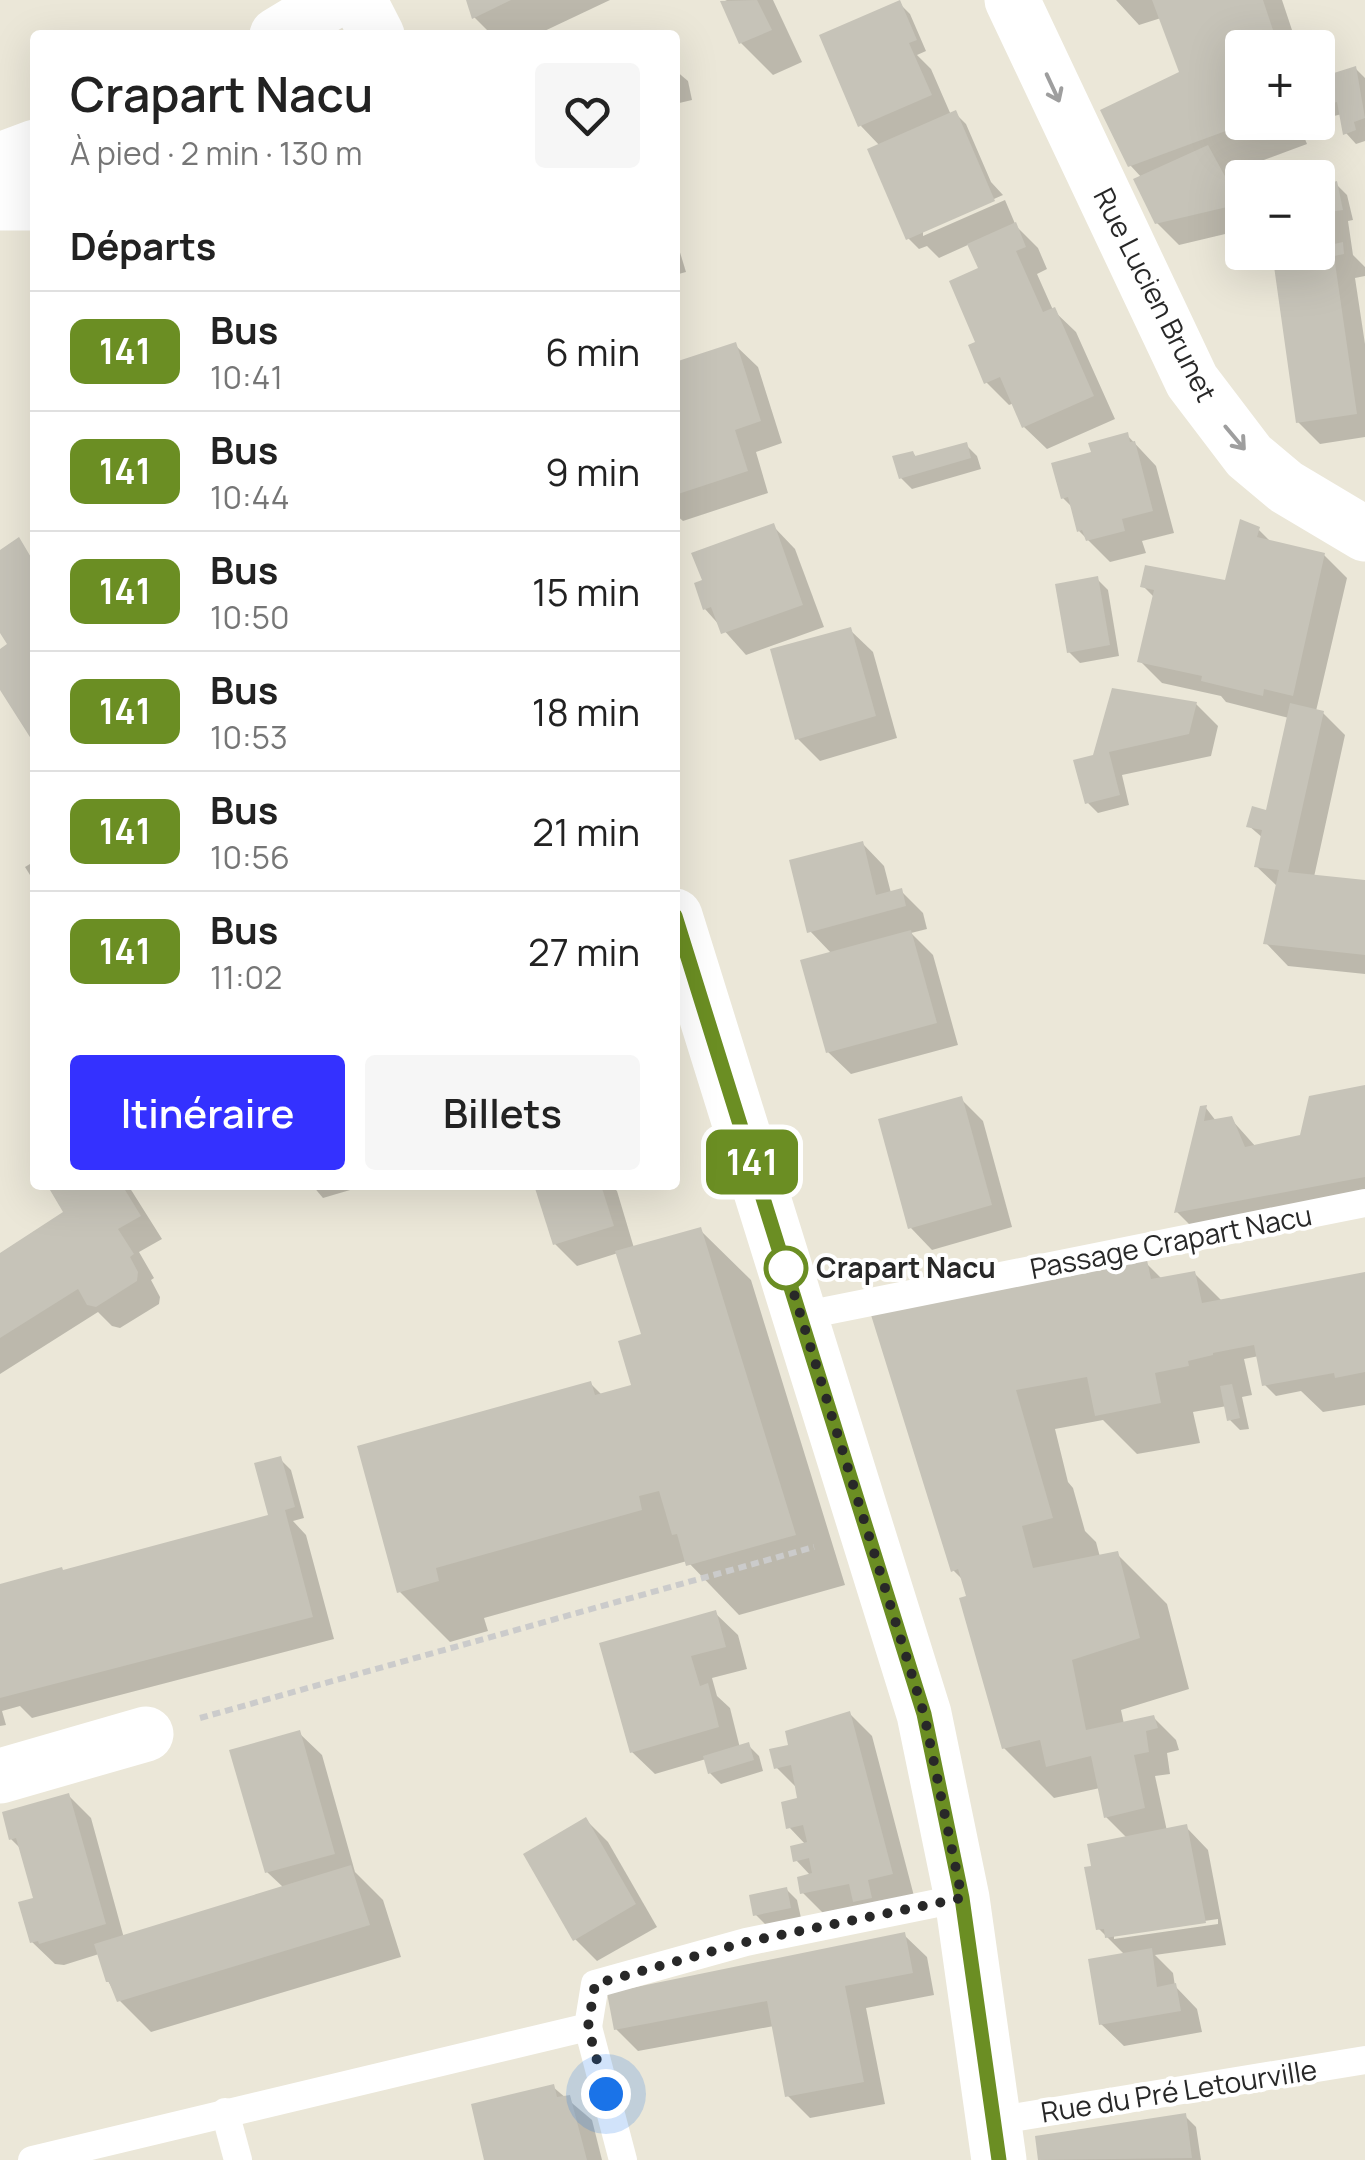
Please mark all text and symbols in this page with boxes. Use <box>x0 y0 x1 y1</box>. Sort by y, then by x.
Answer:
map controls <box>1225 30 1335 270</box>
button: + <box>1225 30 1335 140</box>
text: Crapart Nacu <box>70 61 373 126</box>
button: heart <box>535 63 640 168</box>
one-way arrow <box>1045 73 1064 103</box>
text: À pied · 2 min · 130 m <box>70 131 362 175</box>
button: − <box>1225 160 1335 270</box>
street label: Rue Lucien Brunet <box>1086 181 1226 408</box>
text: Départs <box>70 219 216 271</box>
text: Bus <box>210 303 278 355</box>
text: 6 min <box>545 325 640 377</box>
text: 141 <box>99 327 151 375</box>
text: 10:41 <box>210 355 283 399</box>
text: Bus <box>210 423 278 475</box>
one-way arrow <box>1223 425 1246 450</box>
text: 9 min <box>545 445 640 497</box>
text: 141 <box>99 447 151 495</box>
text: 10:44 <box>210 475 290 519</box>
text: Bus <box>210 543 278 595</box>
text: 15 min <box>532 565 640 617</box>
text: 141 <box>99 567 151 615</box>
text: 10:50 <box>210 595 290 639</box>
text: Bus <box>210 663 278 715</box>
text: 18 min <box>532 685 640 737</box>
text: 141 <box>99 687 151 735</box>
text: 10:53 <box>210 715 288 759</box>
text: Bus <box>210 783 278 835</box>
text: 21 min <box>532 805 640 857</box>
text: 141 <box>99 807 151 855</box>
text: 10:56 <box>210 835 290 879</box>
text: Bus <box>210 903 278 955</box>
text: 27 min <box>528 925 640 977</box>
text: 141 <box>99 927 151 975</box>
text: 11:02 <box>210 955 282 999</box>
button: Itinéraire <box>70 1055 345 1170</box>
button: Billets <box>365 1055 640 1170</box>
line badge: 141 <box>694 1130 810 1194</box>
text: 141 <box>726 1138 778 1186</box>
street label: Passage Crapart Nacu <box>1027 1195 1315 1287</box>
marker: Crapart Nacu <box>765 1247 807 1289</box>
place label: Crapart Nacu <box>816 1248 996 1286</box>
street label: Rue du Pré Letourville <box>1038 2049 1320 2131</box>
your location <box>581 2069 631 2119</box>

